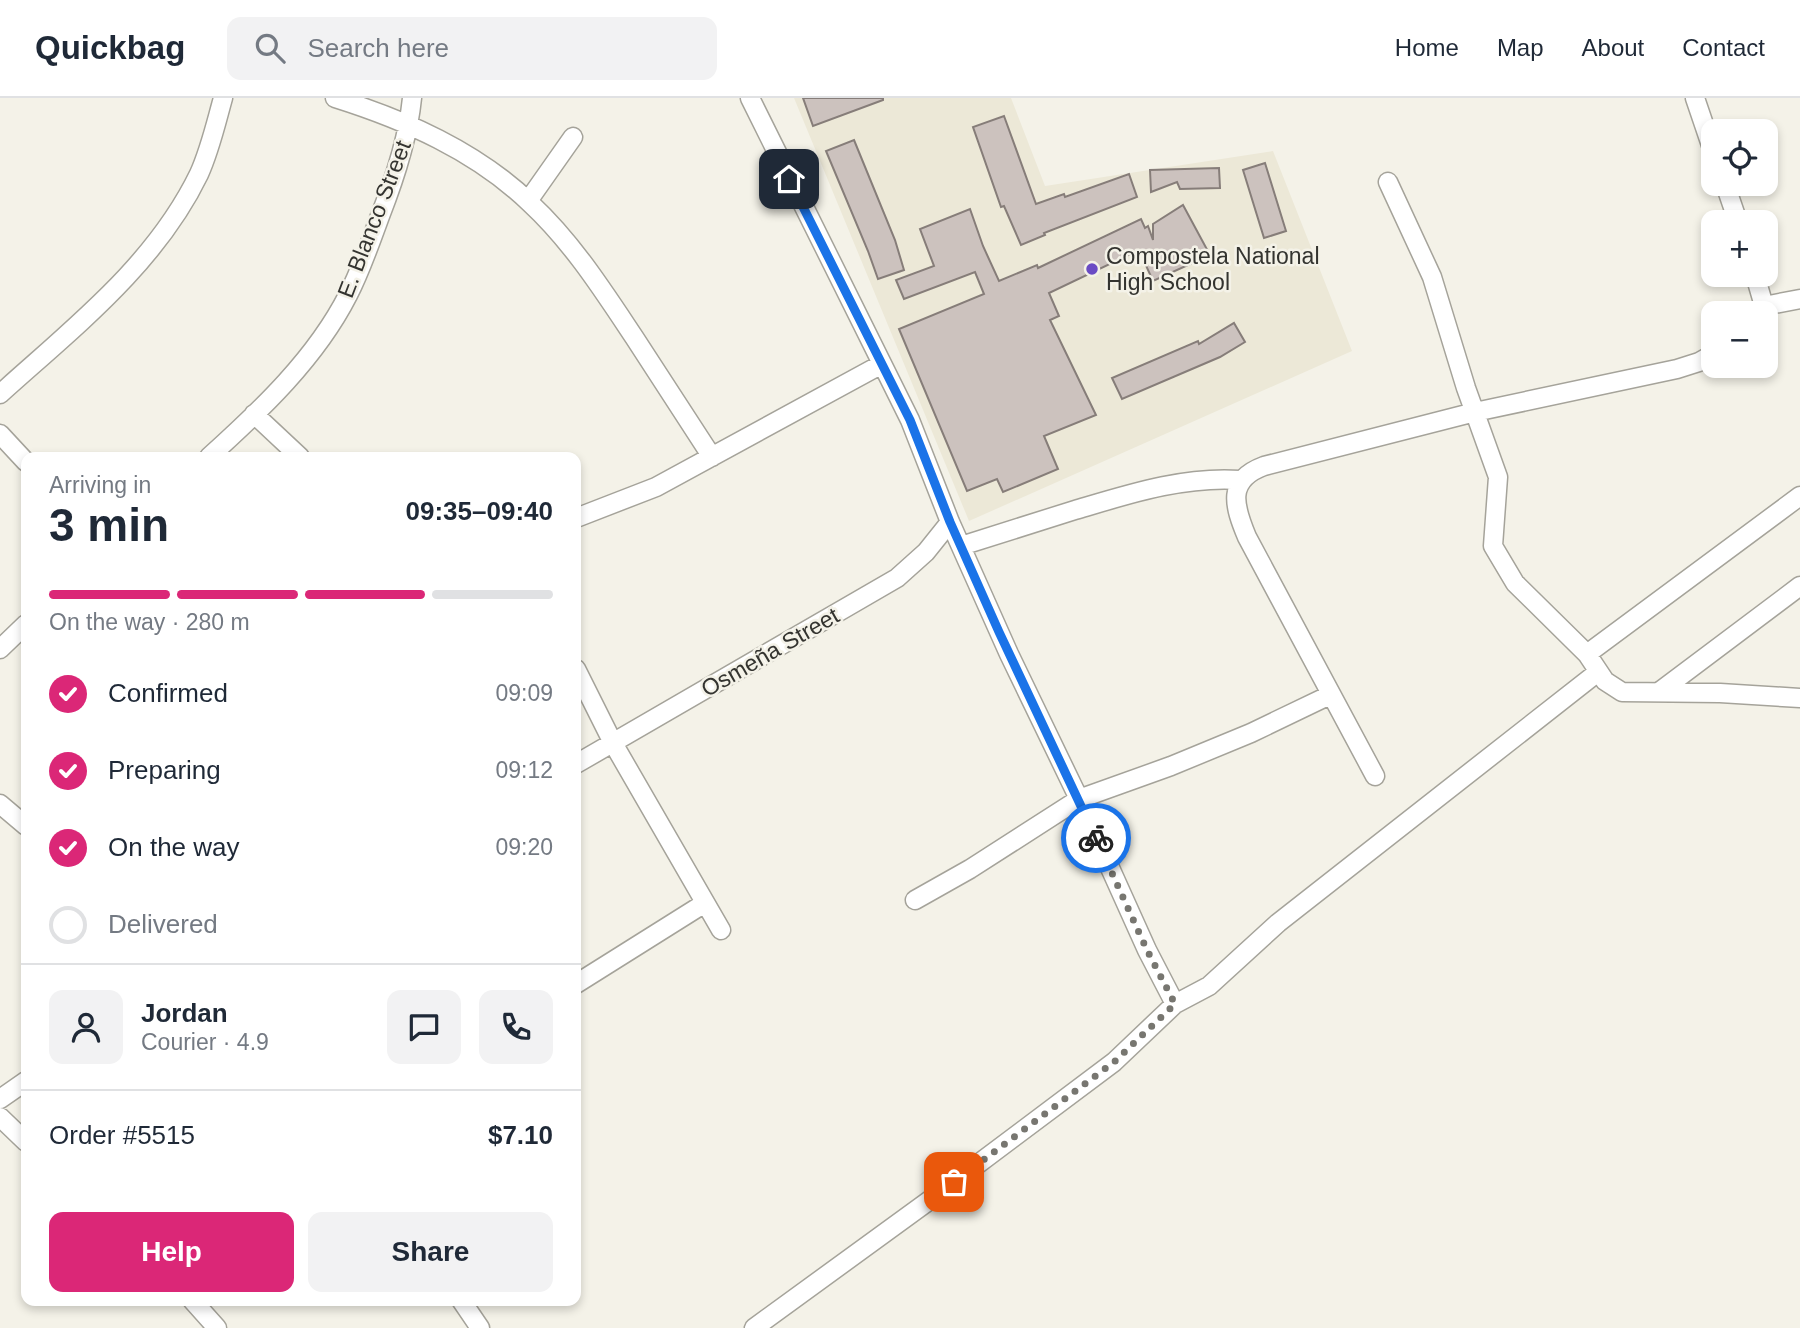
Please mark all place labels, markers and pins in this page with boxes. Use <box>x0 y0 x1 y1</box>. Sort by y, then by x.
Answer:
pin <box>759 149 819 209</box>
place label: Compostela National High School <box>1106 243 1320 295</box>
marker: Compostela National High School <box>1084 261 1100 277</box>
pin <box>924 1152 984 1212</box>

